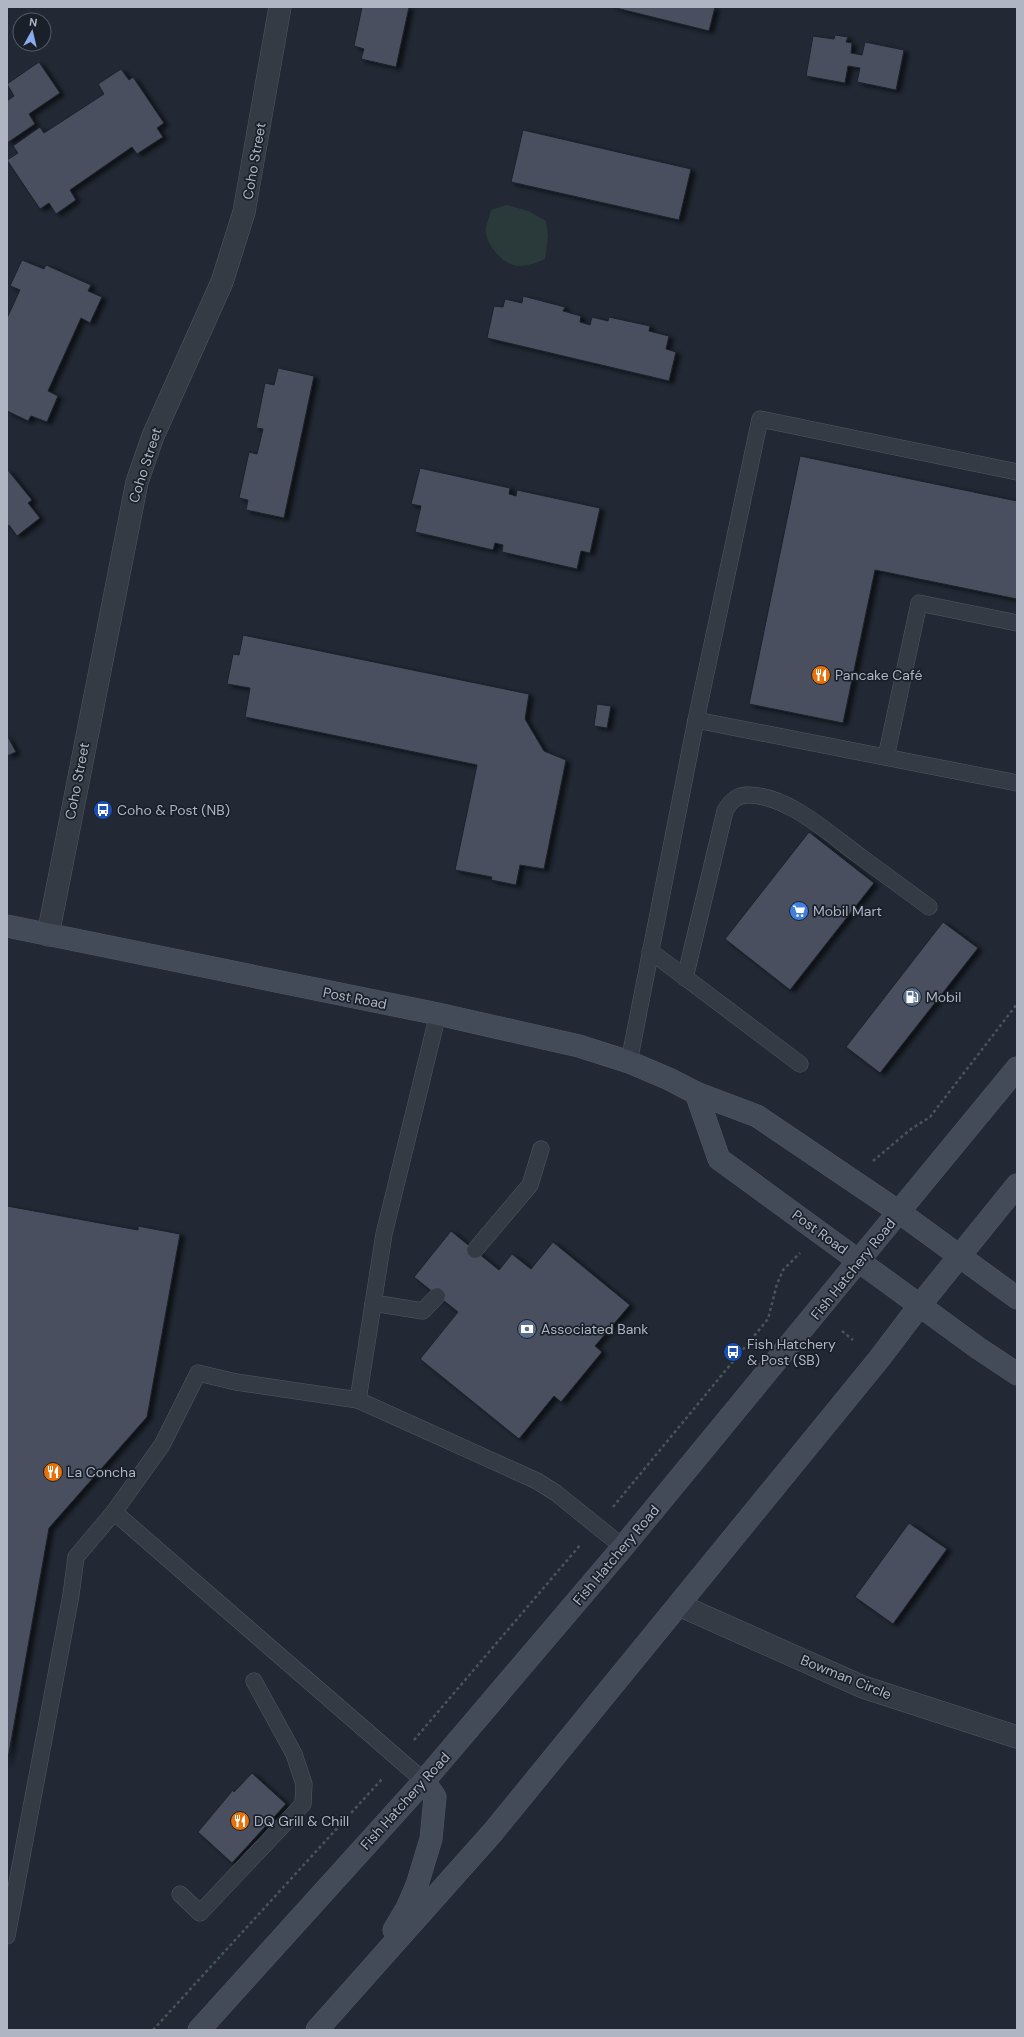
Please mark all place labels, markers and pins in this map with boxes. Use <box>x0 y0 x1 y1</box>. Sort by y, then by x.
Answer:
restaurant icon: Pancake Café <box>810 664 832 686</box>
place label: Pancake Café <box>835 666 922 684</box>
bus stop icon: Coho & Post (NB) <box>92 799 114 821</box>
place label: Coho & Post (NB) <box>117 801 230 819</box>
supermarket icon: Mobil Mart <box>788 900 810 922</box>
place label: Mobil Mart <box>813 902 882 920</box>
fuel station icon: Mobil <box>901 986 923 1008</box>
place label: Mobil <box>926 988 961 1006</box>
bank icon: Associated Bank <box>516 1318 538 1340</box>
place label: Associated Bank <box>541 1320 648 1338</box>
place label: Fish Hatchery & Post (SB) <box>747 1335 836 1369</box>
bus stop icon: Fish Hatchery & Post (SB) <box>722 1341 744 1363</box>
restaurant icon: La Concha <box>42 1461 64 1483</box>
place label: La Concha <box>67 1463 136 1481</box>
restaurant icon: DQ Grill & Chill <box>229 1810 251 1832</box>
place label: DQ Grill & Chill <box>254 1812 349 1830</box>

